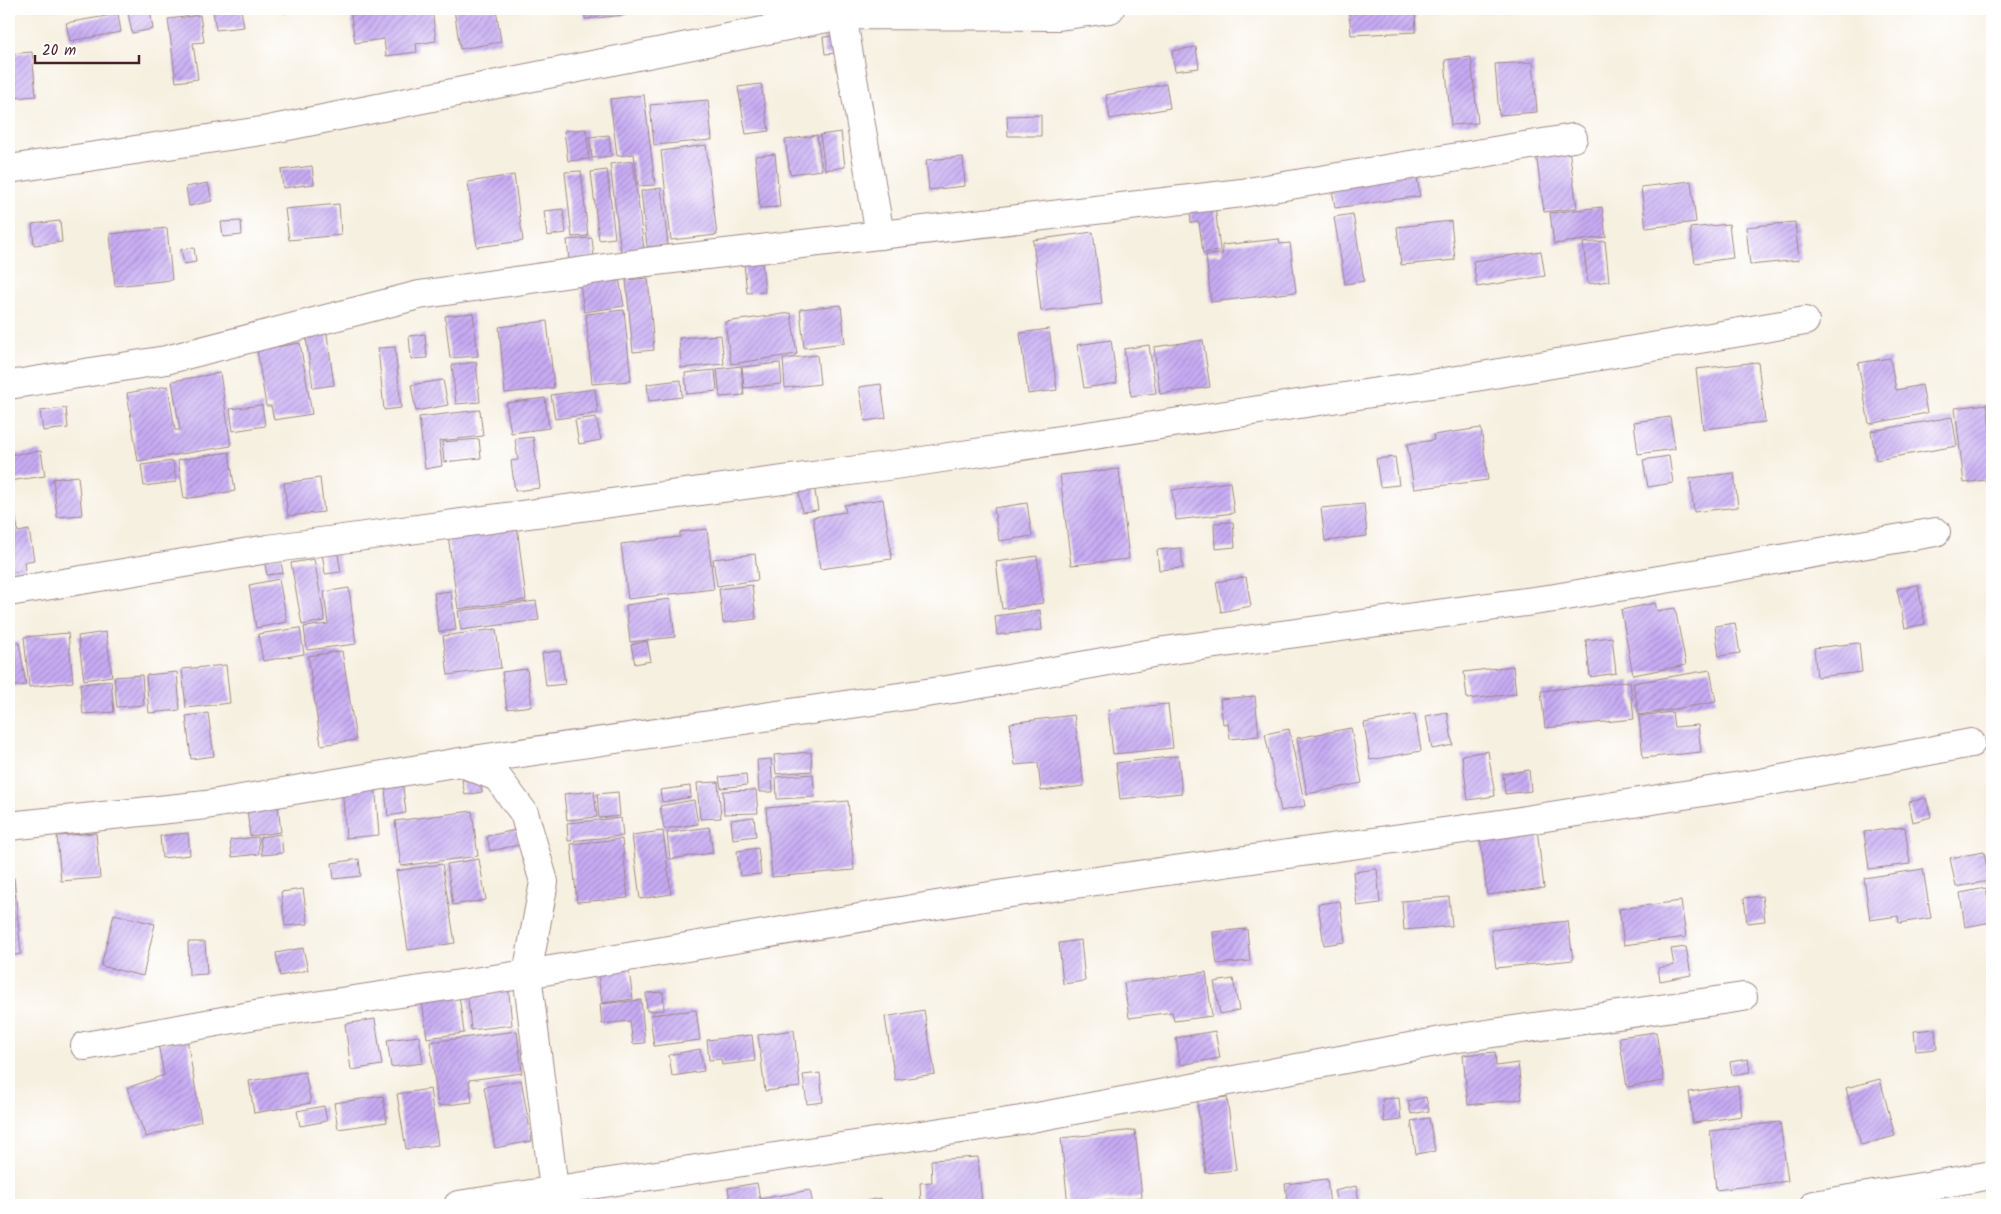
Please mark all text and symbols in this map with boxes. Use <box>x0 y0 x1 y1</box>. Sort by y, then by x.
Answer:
scale bar <box>35 32 139 64</box>
text: 20 m <box>42 39 76 63</box>

